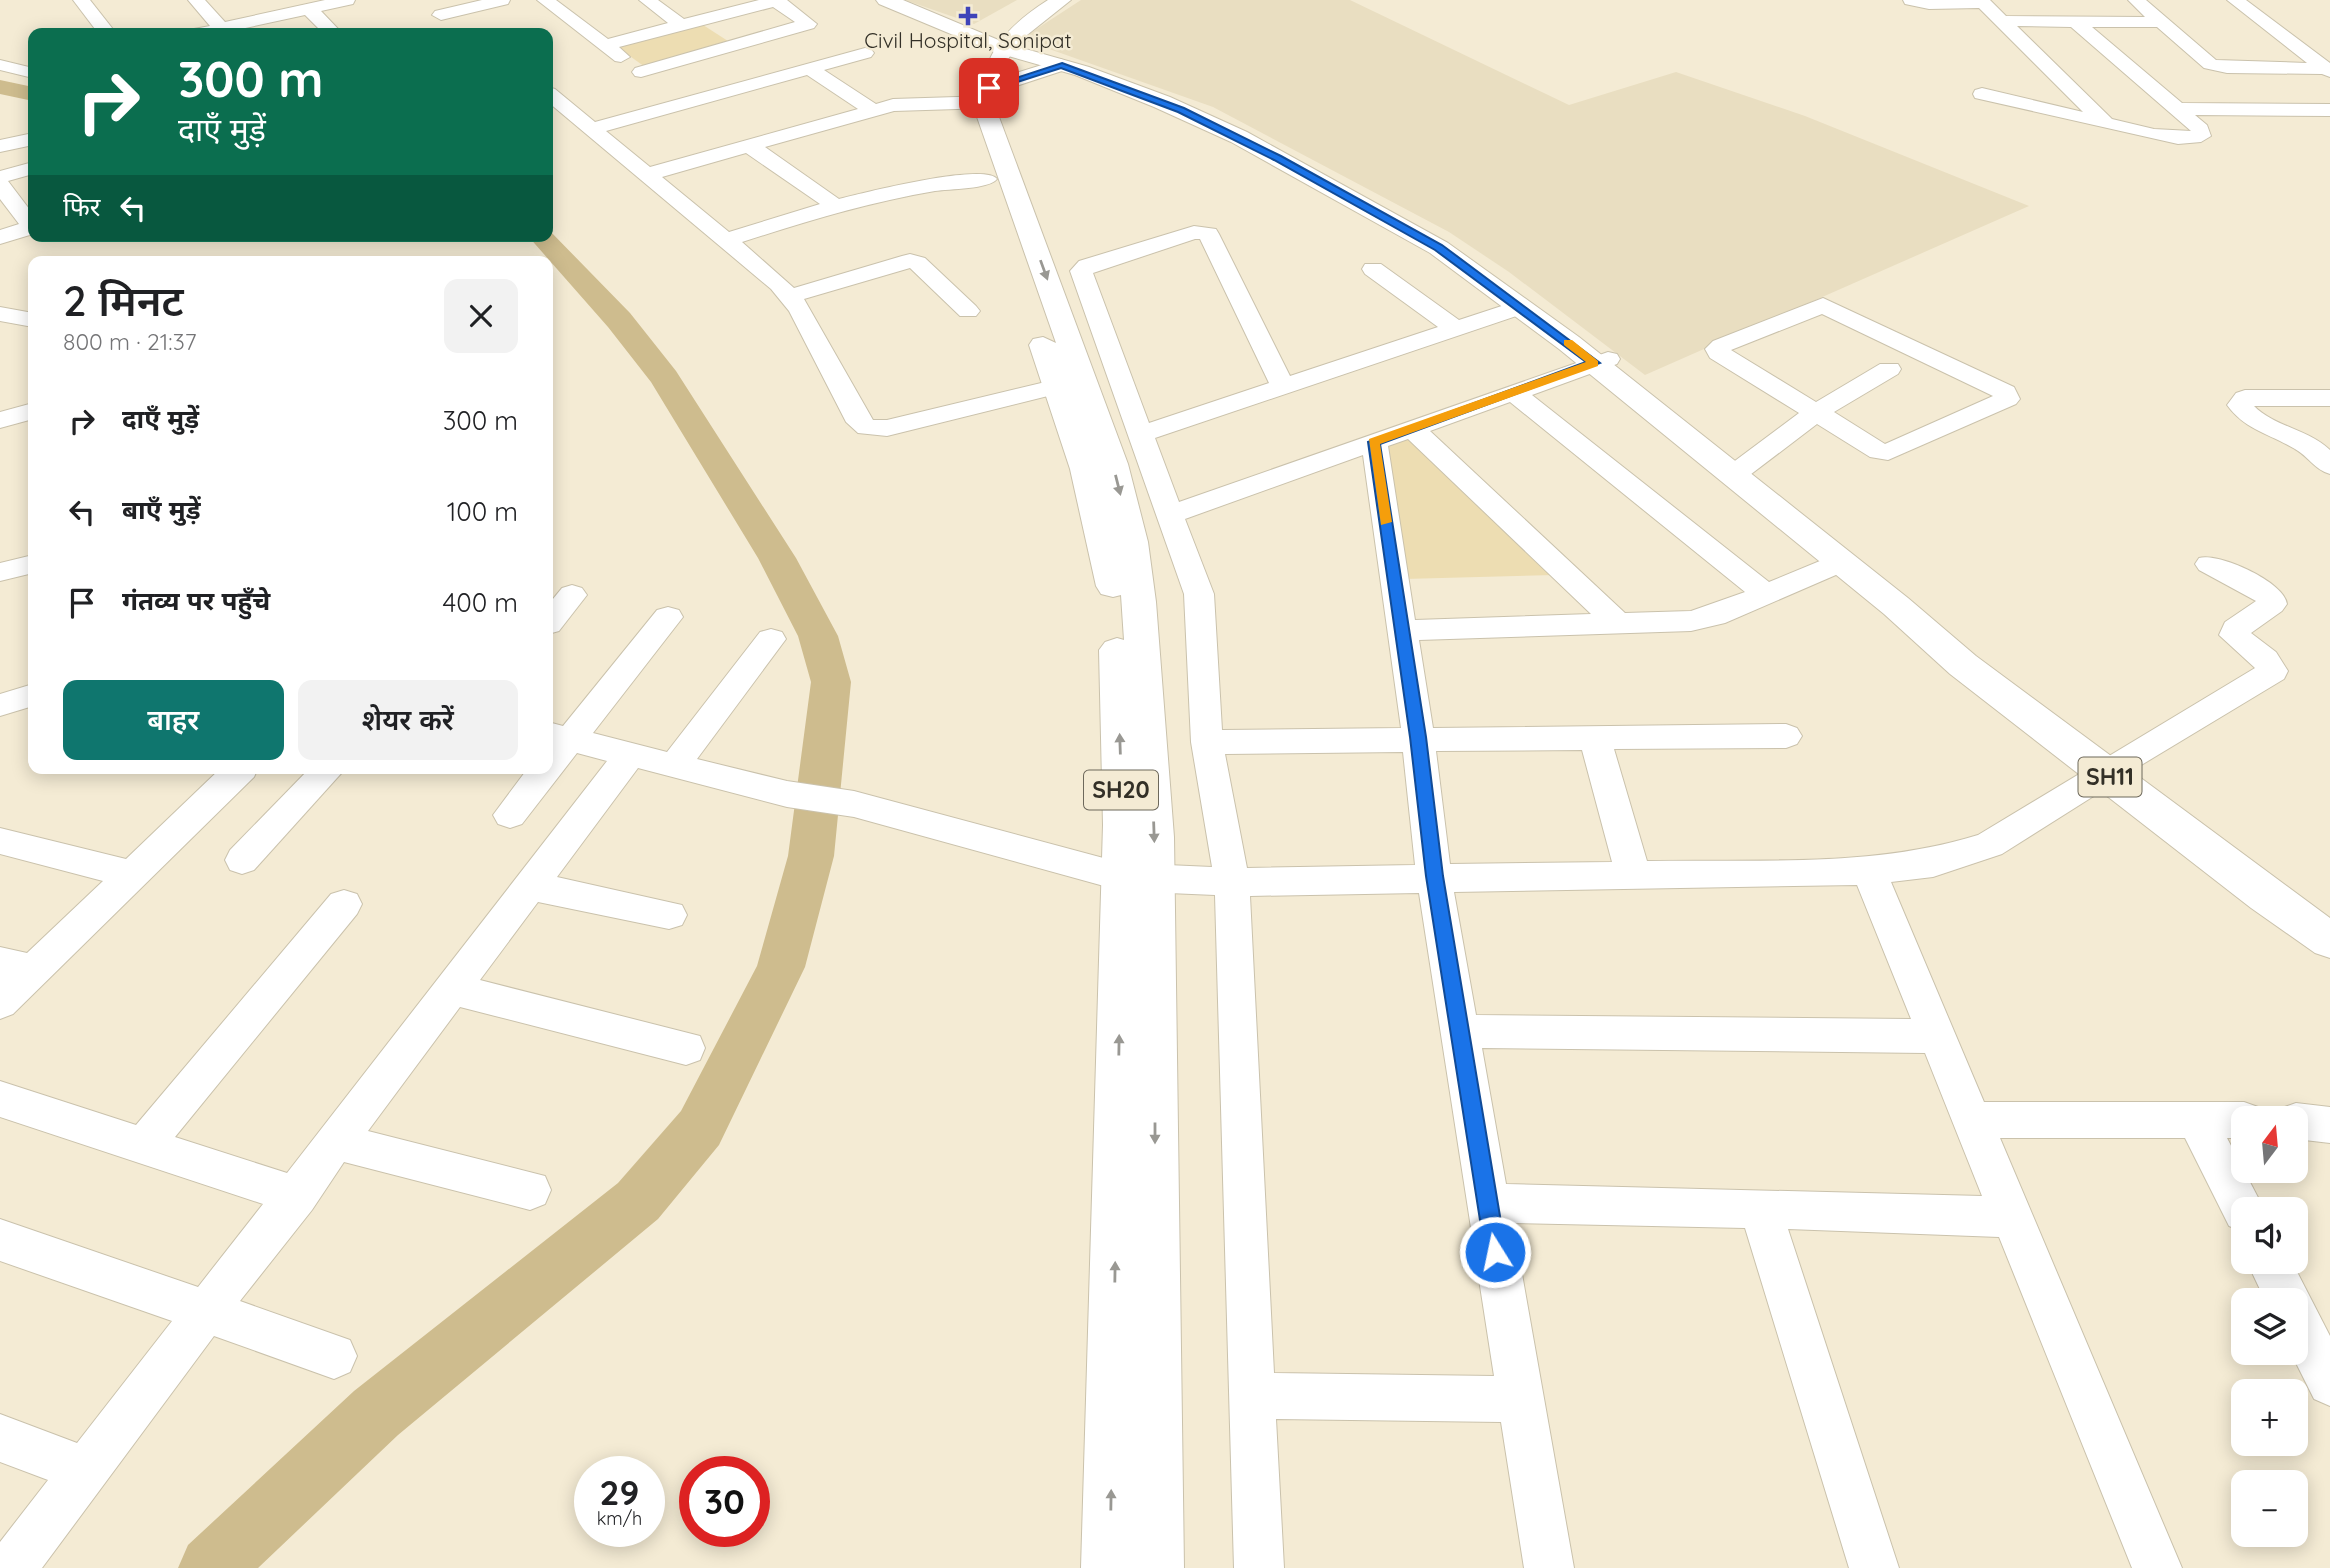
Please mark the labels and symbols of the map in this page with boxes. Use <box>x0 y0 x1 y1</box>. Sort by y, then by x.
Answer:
marker: Civil Hospital, Sonipat <box>958 6 978 26</box>
place label: Civil Hospital, Sonipat <box>864 27 1072 53</box>
pin <box>959 58 1019 118</box>
one-way arrow <box>1038 260 1049 281</box>
one-way arrow <box>1113 474 1124 496</box>
one-way arrow <box>1114 733 1126 755</box>
road number: SH11 <box>2078 758 2142 796</box>
road number: SH20 <box>1084 770 1158 810</box>
one-way arrow <box>1148 822 1159 844</box>
one-way arrow <box>1113 1034 1125 1056</box>
north arrow <box>2231 1106 2308 1183</box>
one-way arrow <box>1149 1123 1161 1145</box>
position arrow <box>1458 1215 1532 1289</box>
one-way arrow <box>1110 1261 1121 1283</box>
speed limit sign: 30 <box>679 1456 770 1547</box>
one-way arrow <box>1105 1489 1117 1511</box>

